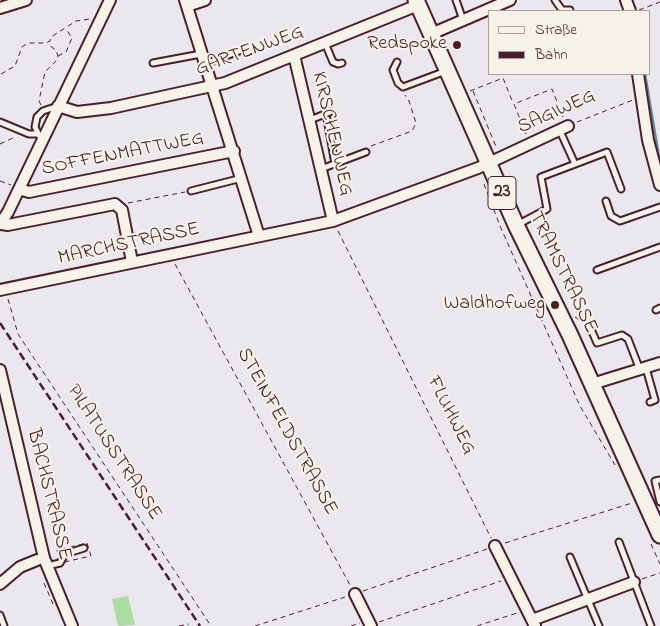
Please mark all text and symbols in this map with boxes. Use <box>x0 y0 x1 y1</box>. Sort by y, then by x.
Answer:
legend <box>488 10 650 75</box>
text: Straße <box>535 19 577 41</box>
street label: GARTENWEG <box>193 21 307 83</box>
place label: Redspoke <box>367 33 447 57</box>
marker: Redspoke <box>451 39 463 51</box>
text: Bahn <box>535 44 568 66</box>
street label: KIRSCHENWEG <box>305 70 357 198</box>
street label: SAGIWEG <box>514 85 600 141</box>
street label: SOFFENMATTWEG <box>40 128 206 182</box>
road number: 23 <box>488 177 516 210</box>
street label: TRAMSTRASSE <box>522 208 602 338</box>
street label: MARCHSTRASSE <box>56 218 202 272</box>
place label: Waldhofweg <box>444 293 545 317</box>
marker: Waldhofweg <box>549 299 561 311</box>
street label: STEINFELDSTRASSE <box>230 344 342 520</box>
street label: FLUHWEG <box>420 373 480 459</box>
street label: PILATUSSTRASSE <box>60 381 166 525</box>
street label: BACHSTRASSE <box>20 427 76 563</box>

